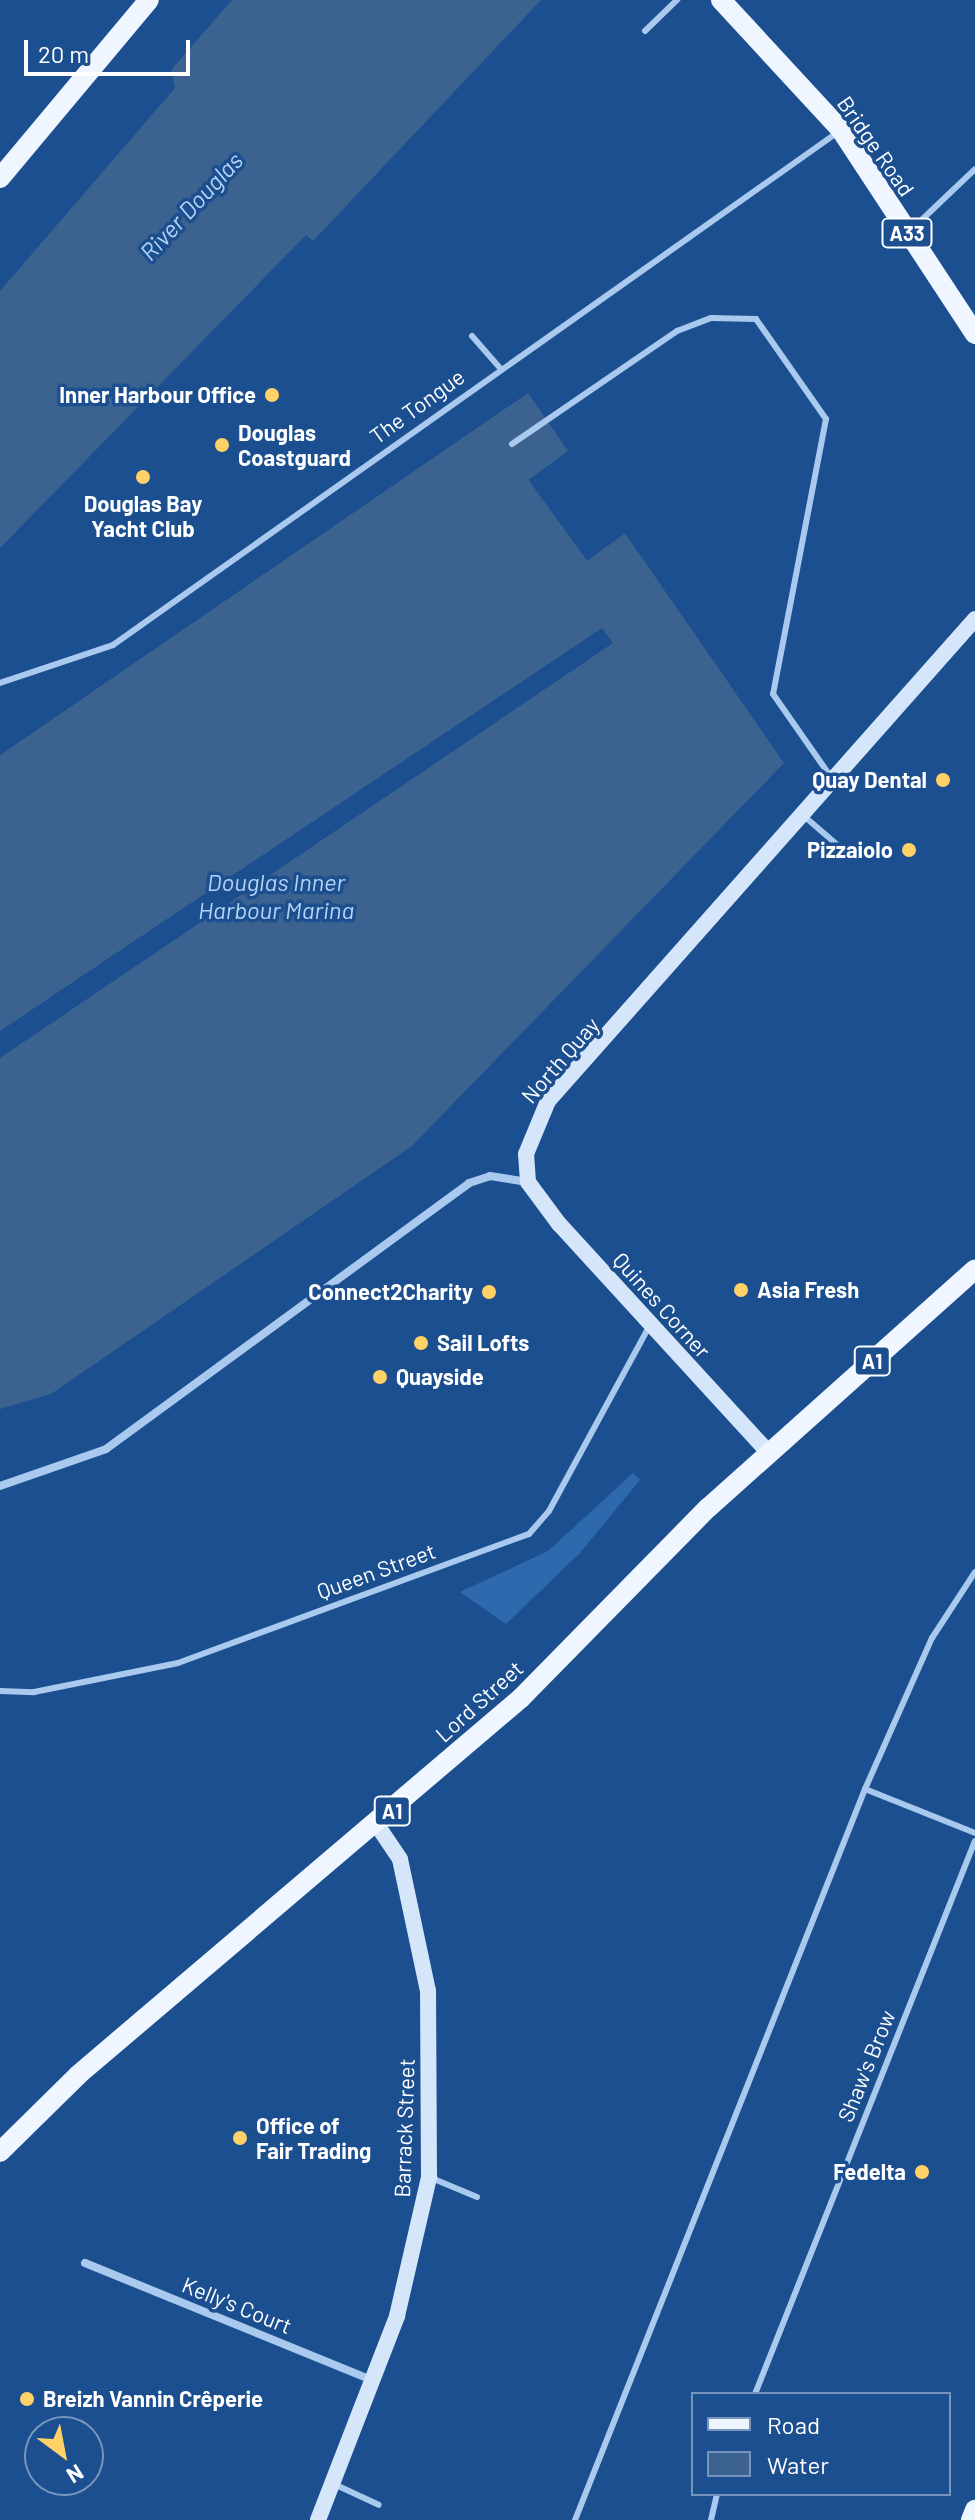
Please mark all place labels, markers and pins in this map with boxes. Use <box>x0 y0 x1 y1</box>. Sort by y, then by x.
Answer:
place label: Inner Harbour Office <box>59 382 256 408</box>
marker: Inner Harbour Office <box>263 386 281 404</box>
place label: Douglas Coastguard <box>238 419 351 470</box>
marker: Douglas Coastguard <box>213 436 231 454</box>
marker: Douglas Bay Yacht Club <box>134 468 152 486</box>
place label: Douglas Bay Yacht Club <box>84 490 202 542</box>
place label: Quay Dental <box>812 767 927 793</box>
marker: Quay Dental <box>934 771 952 789</box>
place label: Pizzaiolo <box>807 837 893 863</box>
marker: Pizzaiolo <box>900 841 918 859</box>
place label: Asia Fresh <box>757 1277 859 1303</box>
place label: Connect2Charity <box>308 1279 473 1305</box>
marker: Asia Fresh <box>732 1281 750 1299</box>
marker: Connect2Charity <box>480 1283 498 1301</box>
place label: Sail Lofts <box>437 1330 529 1356</box>
marker: Sail Lofts <box>412 1334 430 1352</box>
place label: Quayside <box>396 1364 484 1390</box>
marker: Quayside <box>371 1368 389 1386</box>
place label: Office of Fair Trading <box>256 2112 371 2164</box>
marker: Office of Fair Trading <box>231 2129 249 2147</box>
place label: Fedelta <box>833 2159 906 2185</box>
marker: Fedelta <box>913 2163 931 2181</box>
place label: Breizh Vannin Crêperie <box>43 2386 263 2412</box>
marker: Breizh Vannin Crêperie <box>18 2390 36 2408</box>

